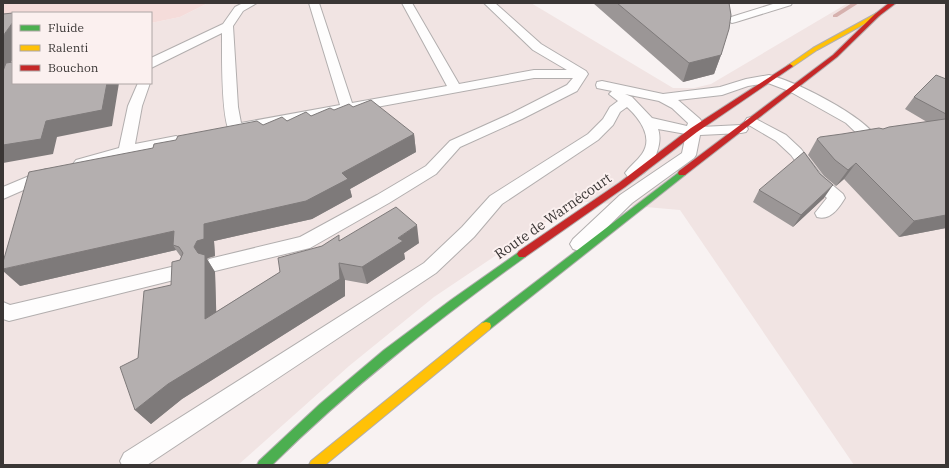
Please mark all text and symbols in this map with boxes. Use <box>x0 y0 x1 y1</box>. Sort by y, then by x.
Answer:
legend <box>12 12 152 84</box>
text: Fluide <box>48 20 84 35</box>
text: Ralenti <box>48 40 89 55</box>
text: Bouchon <box>48 60 99 75</box>
street label: Route de Warnécourt <box>491 169 615 263</box>

